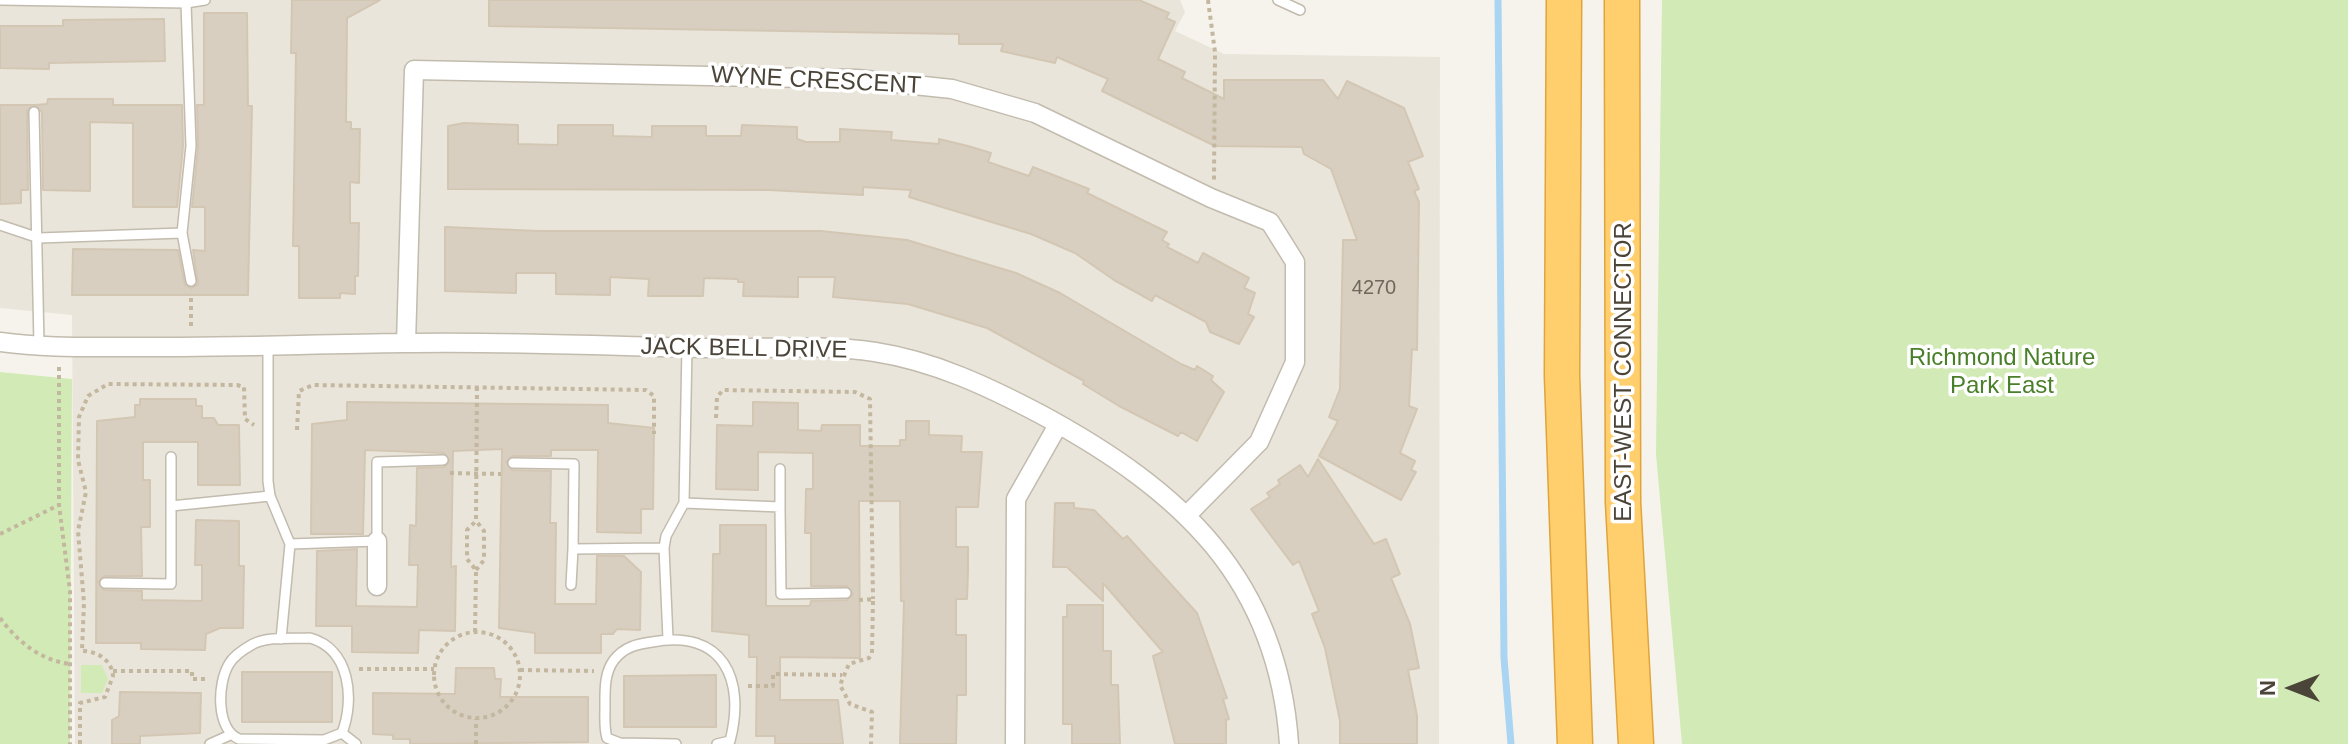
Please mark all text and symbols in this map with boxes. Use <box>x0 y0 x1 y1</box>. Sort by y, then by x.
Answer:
street label: WYNE CRESCENT <box>710 61 922 101</box>
street label: EAST-WEST CONNECTOR <box>1610 222 1638 522</box>
house number: 4270 <box>1352 276 1396 300</box>
street label: JACK BELL DRIVE <box>640 333 848 365</box>
park label: Richmond Nature Park East <box>1909 344 2095 400</box>
north arrow <box>2252 648 2332 728</box>
text: N <box>2255 680 2280 696</box>

